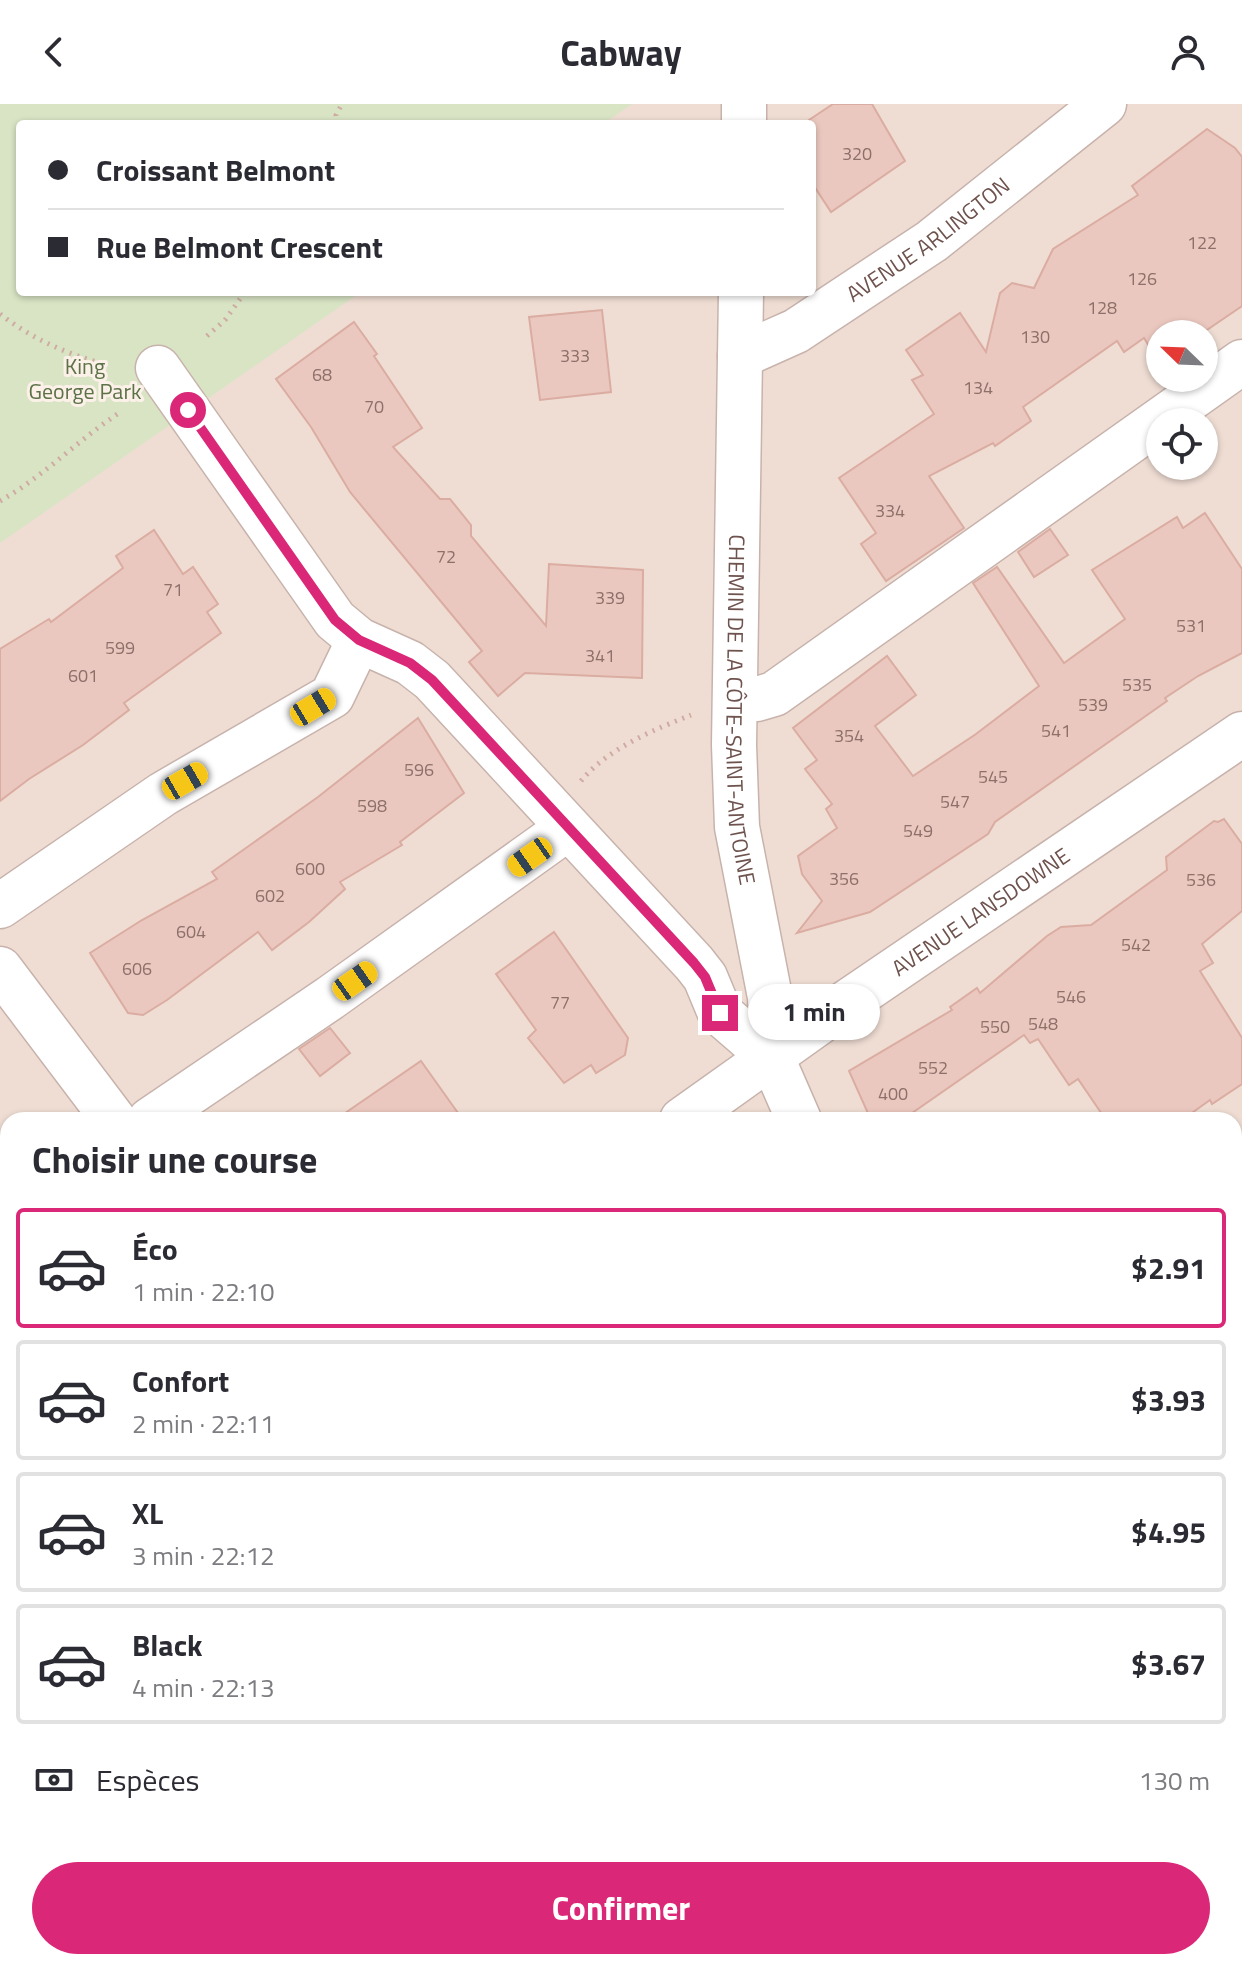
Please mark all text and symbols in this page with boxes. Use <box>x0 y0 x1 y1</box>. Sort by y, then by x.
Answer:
text: Cabway <box>560 25 682 80</box>
icon: back <box>32 30 76 74</box>
icon: person <box>1166 30 1210 74</box>
house number: 320 <box>842 140 872 167</box>
text: Croissant Belmont <box>96 147 335 193</box>
street label: AVENUE ARLINGTON <box>839 168 1017 310</box>
text: Rue Belmont Crescent <box>96 224 383 270</box>
house number: 122 <box>1187 229 1217 256</box>
house number: 126 <box>1127 265 1157 292</box>
house number: 128 <box>1087 294 1117 321</box>
north arrow <box>1146 320 1218 392</box>
map controls <box>1146 320 1218 480</box>
house number: 130 <box>1020 323 1050 350</box>
house number: 333 <box>560 342 590 369</box>
park label: King George Park <box>28 349 142 408</box>
house number: 68 <box>312 361 332 388</box>
house number: 134 <box>963 374 993 401</box>
route start <box>170 392 206 428</box>
house number: 70 <box>364 393 384 420</box>
button: locate <box>1146 408 1218 480</box>
house number: 334 <box>875 497 905 524</box>
street label: CHEMIN DE LA CÔTE-SAINT-ANTOINE <box>717 534 765 888</box>
house number: 72 <box>436 543 456 570</box>
house number: 71 <box>163 576 183 603</box>
house number: 339 <box>595 584 625 611</box>
house number: 531 <box>1176 612 1206 639</box>
house number: 599 <box>105 634 135 661</box>
house number: 341 <box>585 642 615 669</box>
house number: 601 <box>68 662 98 689</box>
house number: 535 <box>1122 671 1152 698</box>
car <box>286 684 340 730</box>
house number: 539 <box>1078 691 1108 718</box>
house number: 541 <box>1041 717 1071 744</box>
house number: 354 <box>834 722 864 749</box>
house number: 596 <box>404 756 434 783</box>
car <box>158 759 212 803</box>
house number: 545 <box>978 763 1008 790</box>
house number: 547 <box>940 788 970 815</box>
house number: 598 <box>357 792 387 819</box>
house number: 549 <box>903 817 933 844</box>
car <box>503 833 557 881</box>
street label: AVENUE LANSDOWNE <box>884 839 1077 985</box>
house number: 600 <box>295 855 325 882</box>
house number: 356 <box>829 865 859 892</box>
house number: 536 <box>1186 866 1216 893</box>
house number: 602 <box>255 882 285 909</box>
house number: 604 <box>176 918 206 945</box>
house number: 542 <box>1121 931 1151 958</box>
house number: 606 <box>122 955 152 982</box>
car <box>328 957 382 1005</box>
house number: 546 <box>1056 983 1086 1010</box>
callout: 1 min <box>748 985 880 1041</box>
house number: 77 <box>550 989 570 1016</box>
text: 1 min <box>782 992 846 1031</box>
route end <box>702 995 738 1031</box>
house number: 548 <box>1028 1010 1058 1037</box>
house number: 550 <box>980 1013 1010 1040</box>
house number: 552 <box>918 1054 948 1081</box>
house number: 400 <box>878 1080 908 1107</box>
text: Choisir une course <box>32 1132 317 1187</box>
text: Éco <box>132 1226 178 1272</box>
icon: car <box>36 1232 108 1304</box>
text: $2.91 <box>1131 1245 1206 1291</box>
text: 1 min · 22:10 <box>132 1272 275 1311</box>
text: Confort <box>132 1358 229 1404</box>
icon: car <box>36 1364 108 1436</box>
text: $3.93 <box>1131 1377 1206 1423</box>
text: 2 min · 22:11 <box>132 1404 275 1443</box>
text: XL <box>132 1490 163 1536</box>
icon: car <box>36 1496 108 1568</box>
text: $4.95 <box>1131 1509 1206 1555</box>
text: 3 min · 22:12 <box>132 1536 275 1575</box>
text: Black <box>132 1622 203 1668</box>
icon: car <box>36 1628 108 1700</box>
text: $3.67 <box>1131 1641 1206 1687</box>
text: 4 min · 22:13 <box>132 1668 275 1707</box>
text: Espèces <box>96 1757 200 1803</box>
icon: cash <box>32 1758 76 1802</box>
text: 130 m <box>1139 1761 1210 1800</box>
button: Confirmer <box>32 1862 1210 1954</box>

